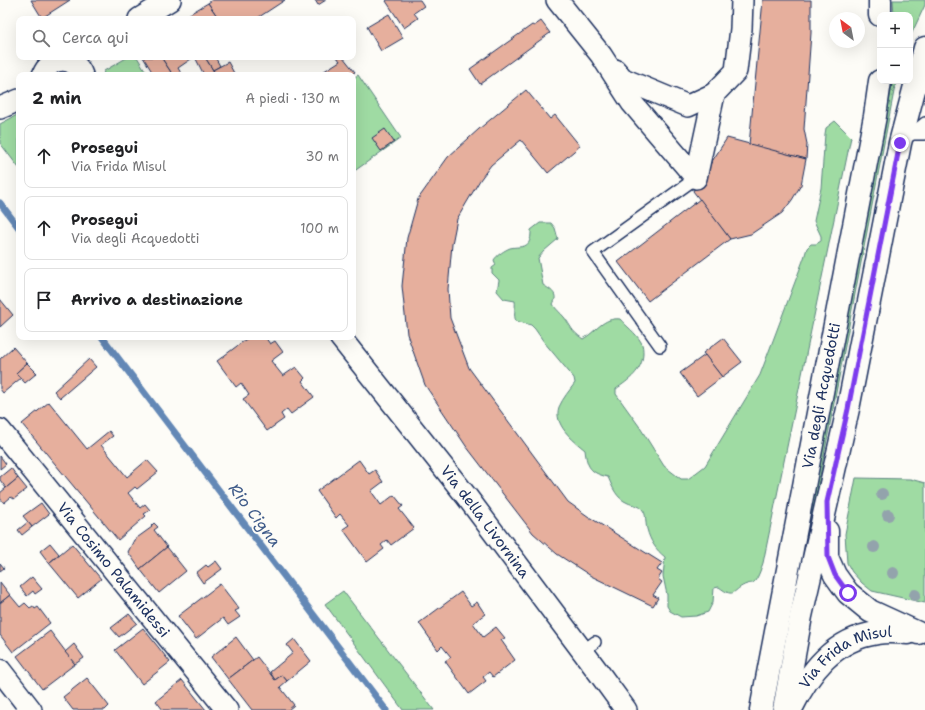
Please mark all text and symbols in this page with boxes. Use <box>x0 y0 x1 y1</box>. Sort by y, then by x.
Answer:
north arrow <box>829 12 865 48</box>
map controls <box>877 12 913 84</box>
button: + <box>877 12 913 48</box>
search box <box>16 16 356 60</box>
icon: search <box>30 27 52 49</box>
text: Cerca qui <box>62 28 129 48</box>
button: − <box>877 48 913 84</box>
text: 2 min <box>32 87 82 109</box>
text: A piedi · 130 m <box>245 90 340 107</box>
route end <box>891 134 909 152</box>
text: Prosegui <box>71 138 138 158</box>
icon: ahead <box>33 145 55 167</box>
text: 30 m <box>305 148 339 165</box>
text: Via Frida Misul <box>71 158 166 175</box>
text: Prosegui <box>71 210 138 230</box>
icon: ahead <box>33 217 55 239</box>
text: 100 m <box>300 220 339 237</box>
text: Via degli Acquedotti <box>71 230 199 247</box>
icon: arrive <box>33 289 55 311</box>
text: Arrivo a destinazione <box>71 290 243 310</box>
street label: Via degli Acquedotti <box>798 321 845 470</box>
street label: Via della Livornina <box>436 461 535 583</box>
water label: Rio Cigna <box>224 479 286 551</box>
street label: Via Cosimo Palamidessi <box>52 498 174 642</box>
route start <box>839 584 857 602</box>
street label: Via Frida Misul <box>795 622 893 692</box>

